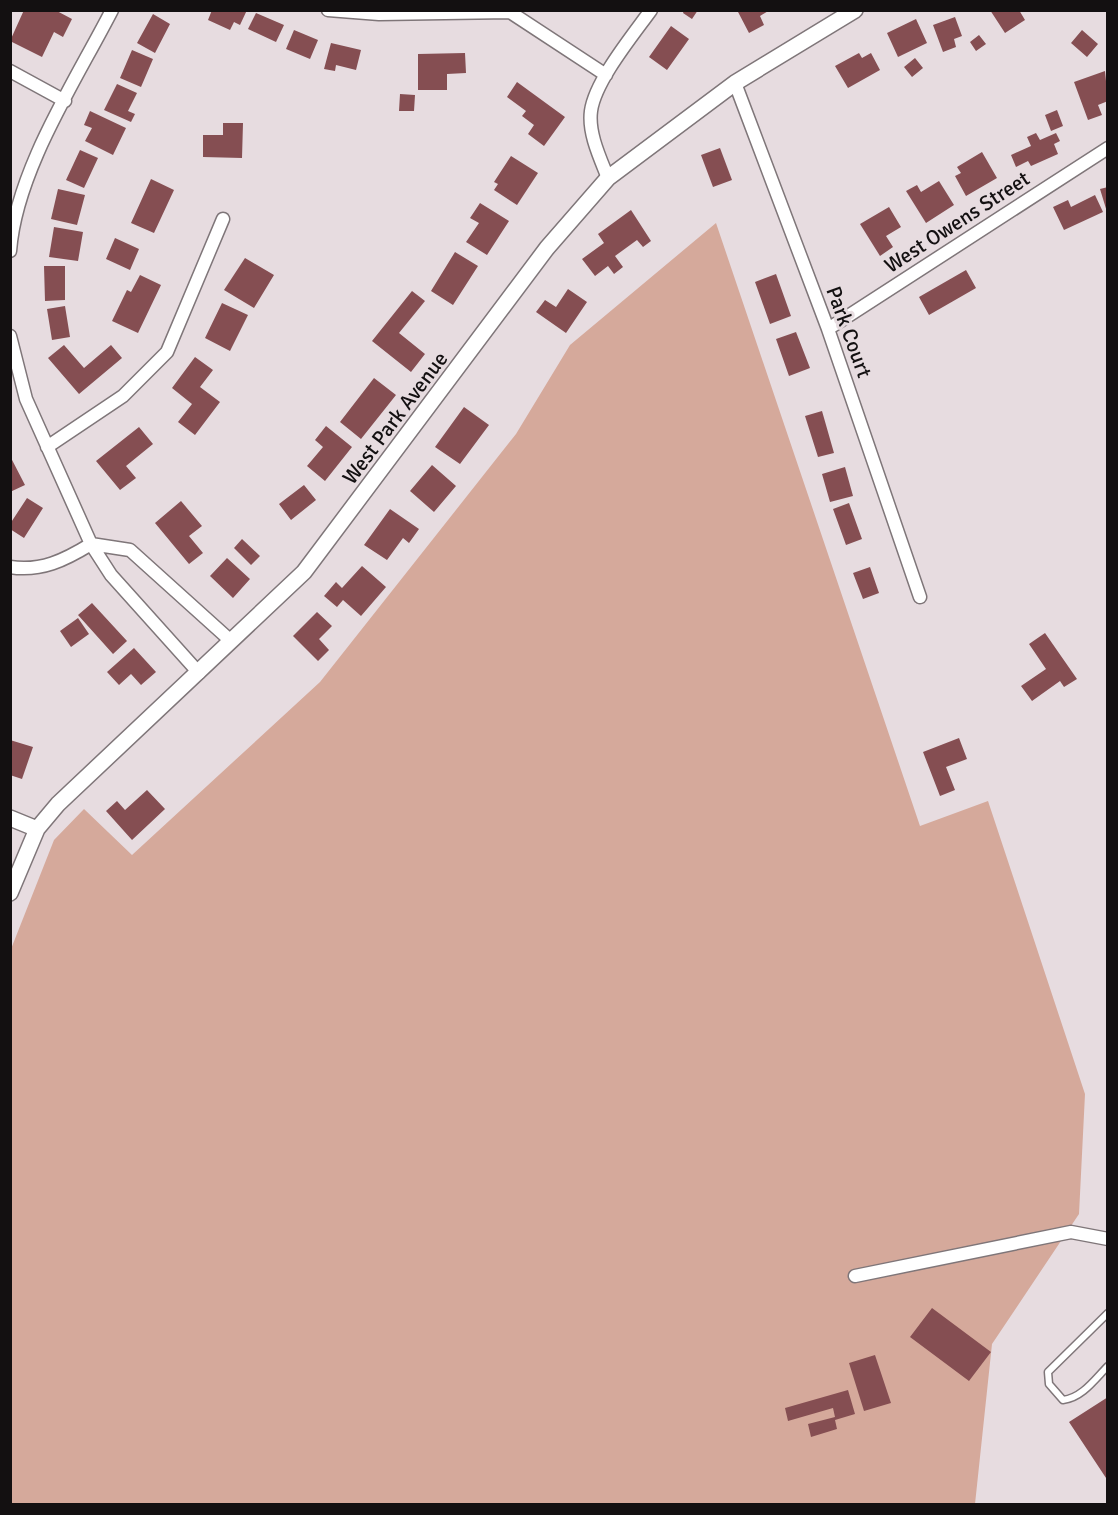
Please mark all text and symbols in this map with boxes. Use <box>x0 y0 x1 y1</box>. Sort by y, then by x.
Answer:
street label: West Owens Street <box>880 165 1034 279</box>
street label: Park Court <box>820 283 878 381</box>
street label: West Park Avenue <box>337 347 453 489</box>

